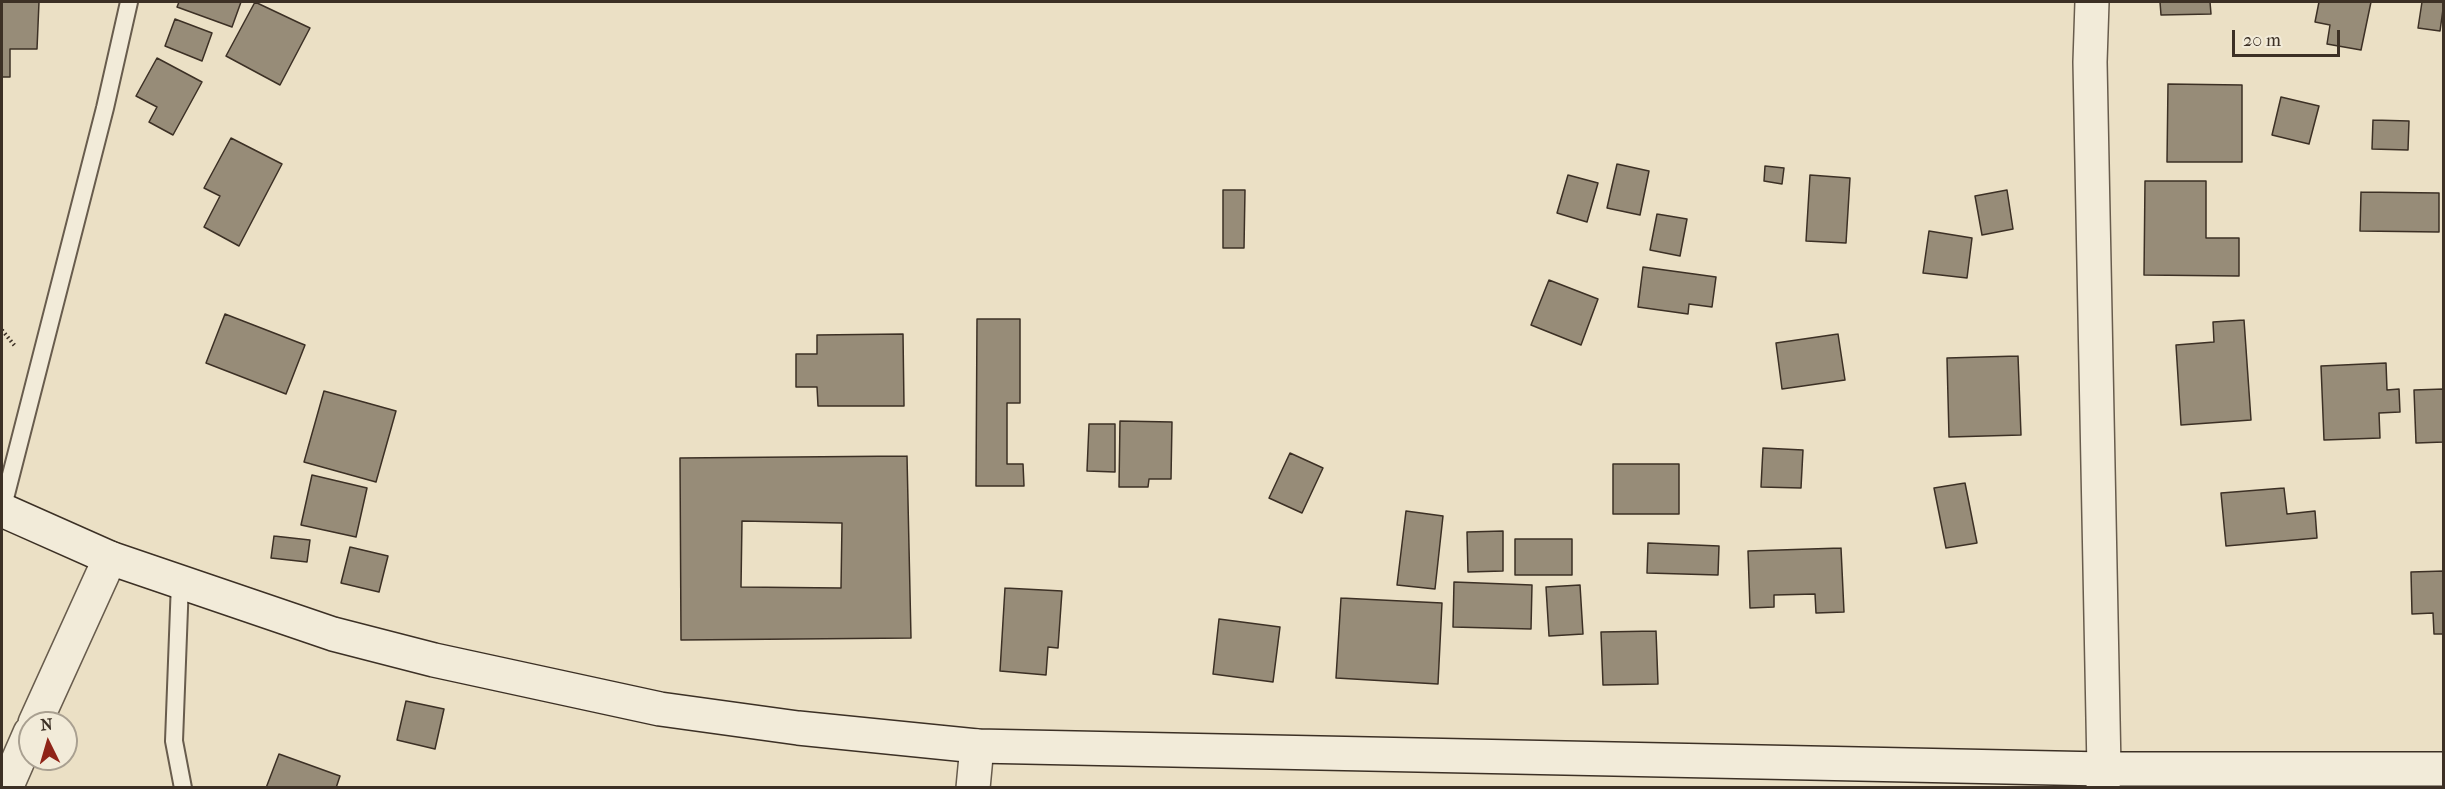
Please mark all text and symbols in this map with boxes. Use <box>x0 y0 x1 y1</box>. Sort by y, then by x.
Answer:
scale bar <box>2235 18 2343 56</box>
text: 20 m <box>2243 30 2281 51</box>
north arrow <box>18 711 78 771</box>
text: N <box>40 715 53 735</box>

